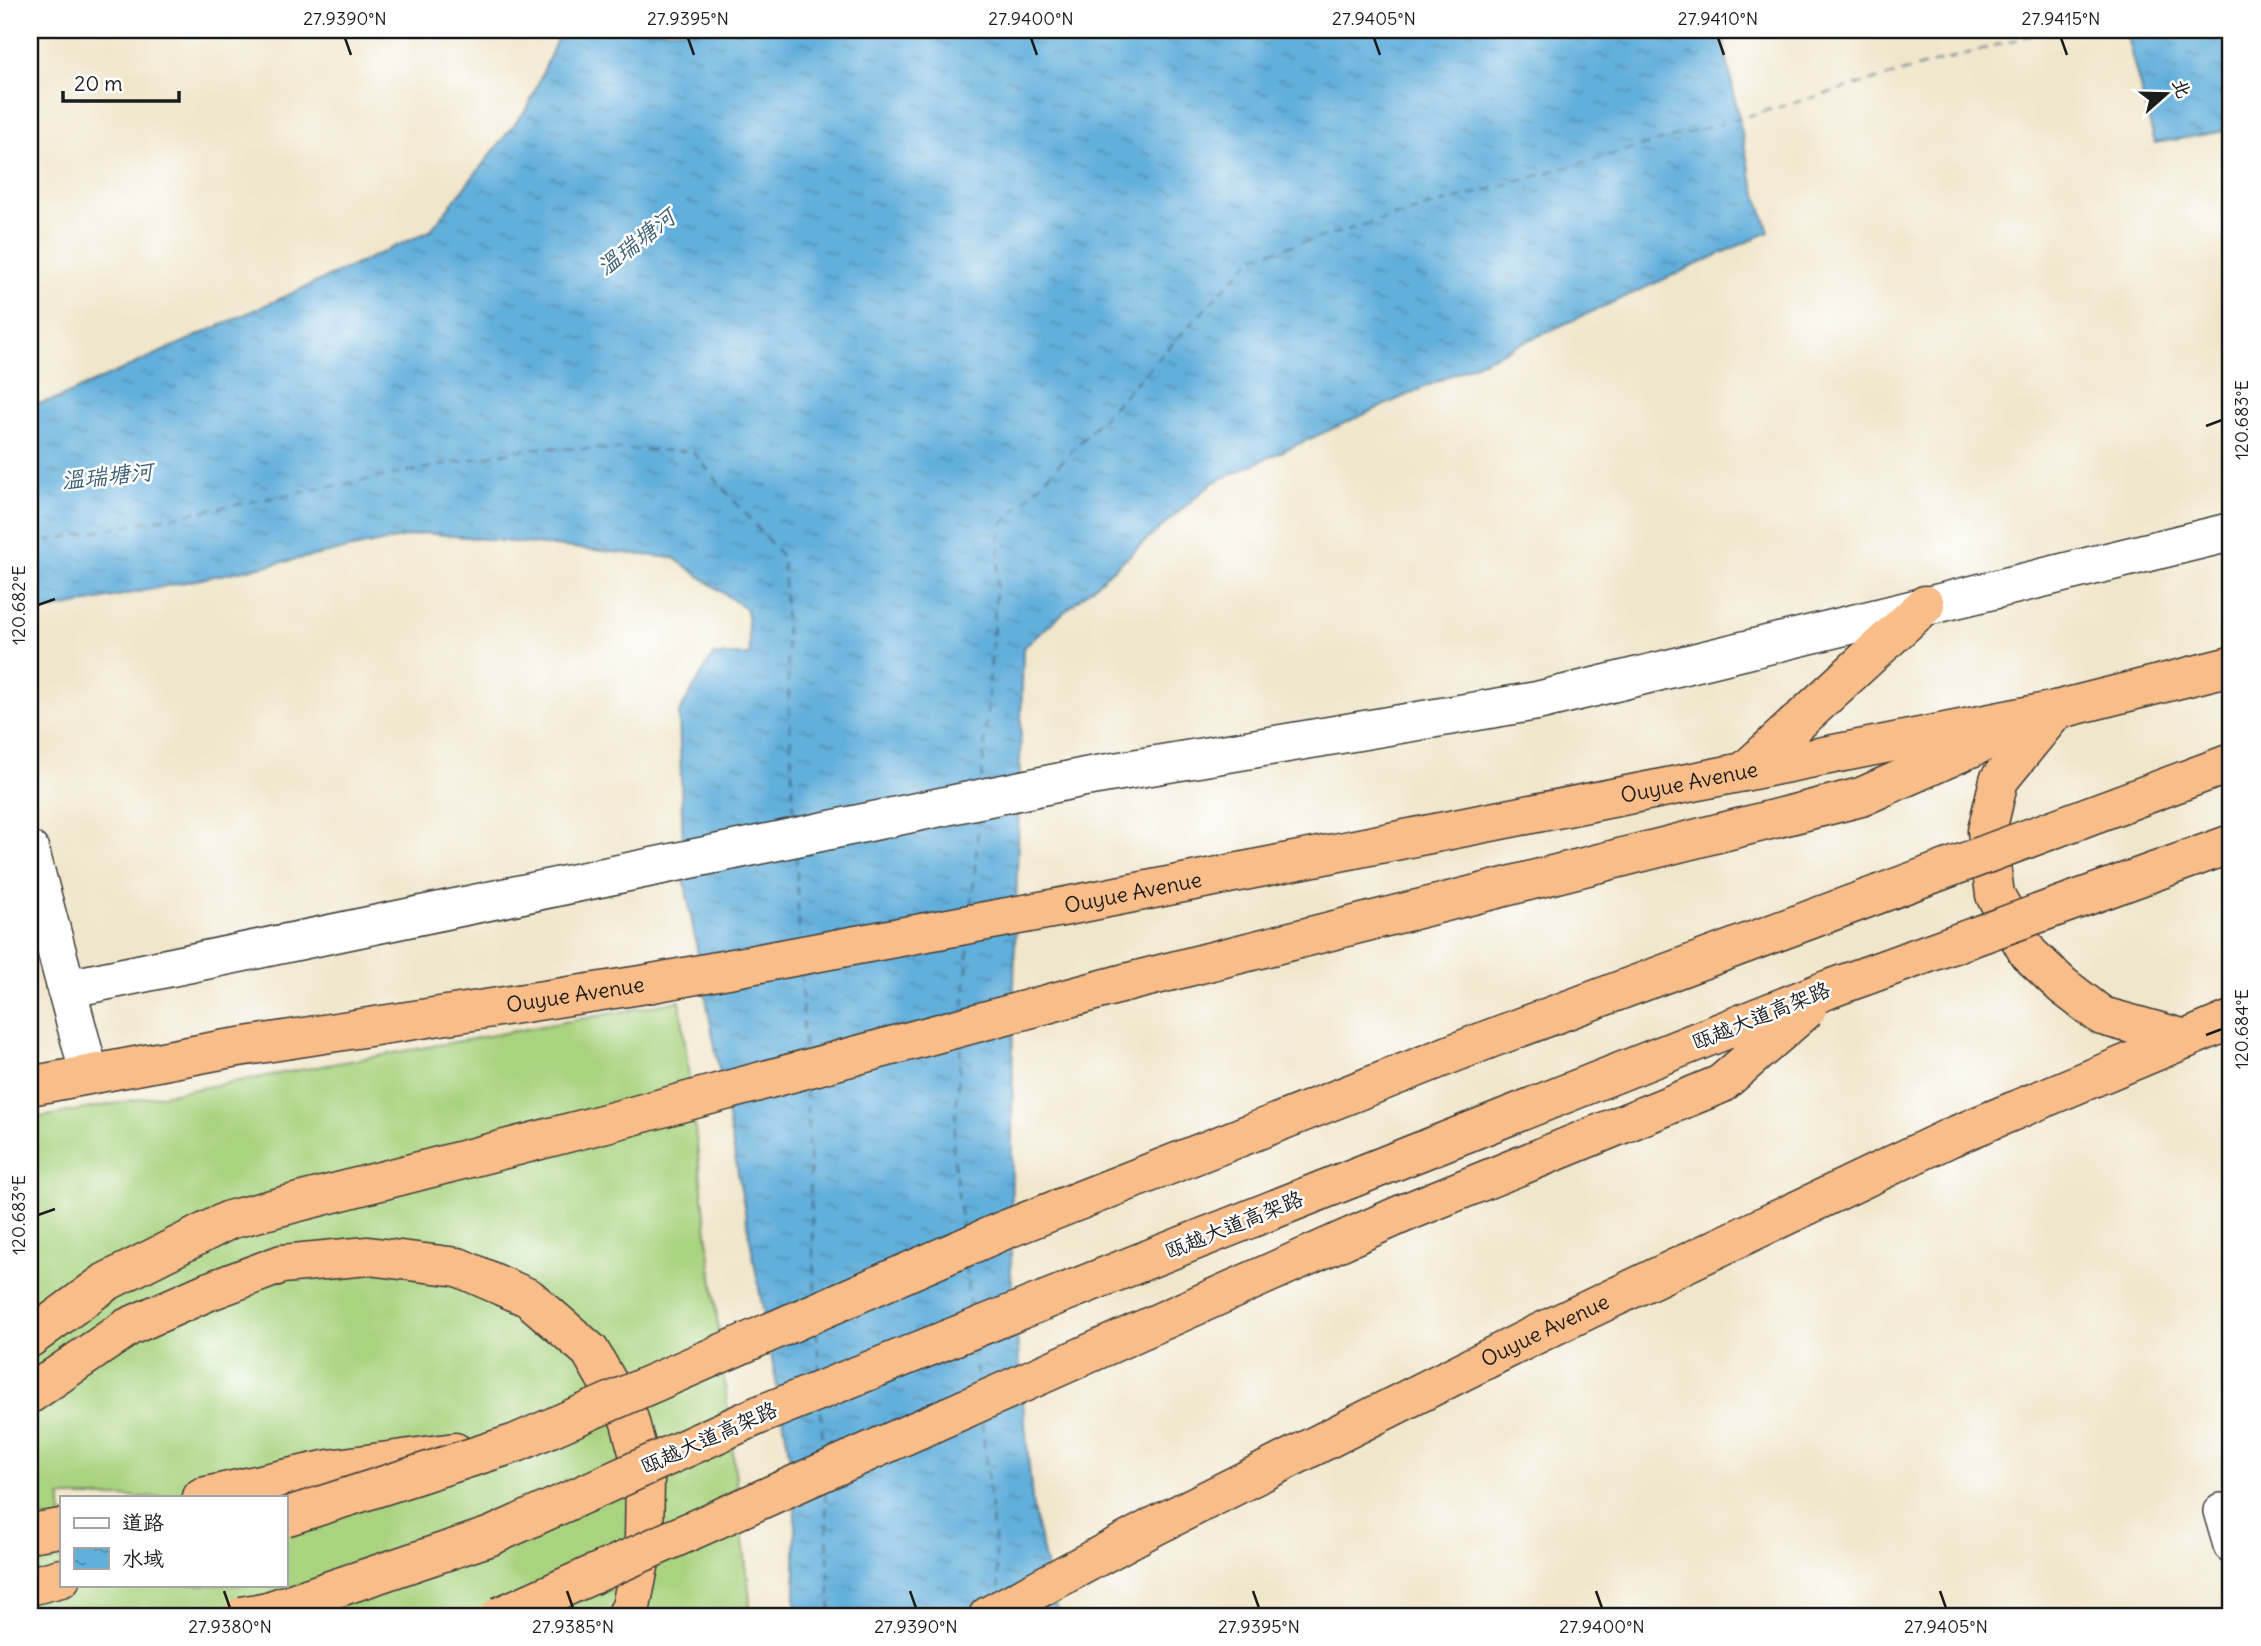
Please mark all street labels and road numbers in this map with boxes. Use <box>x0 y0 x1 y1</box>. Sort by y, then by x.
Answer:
street label: Ouyue Avenue <box>1618 755 1760 809</box>
street label: Ouyue Avenue <box>1062 866 1204 919</box>
street label: Ouyue Avenue <box>504 971 646 1019</box>
street label: 瓯越大道高架路 <box>1688 975 1834 1056</box>
street label: 瓯越大道高架路 <box>1161 1184 1307 1265</box>
street label: Ouyue Avenue <box>1476 1288 1613 1373</box>
street label: 瓯越大道高架路 <box>636 1395 781 1480</box>

